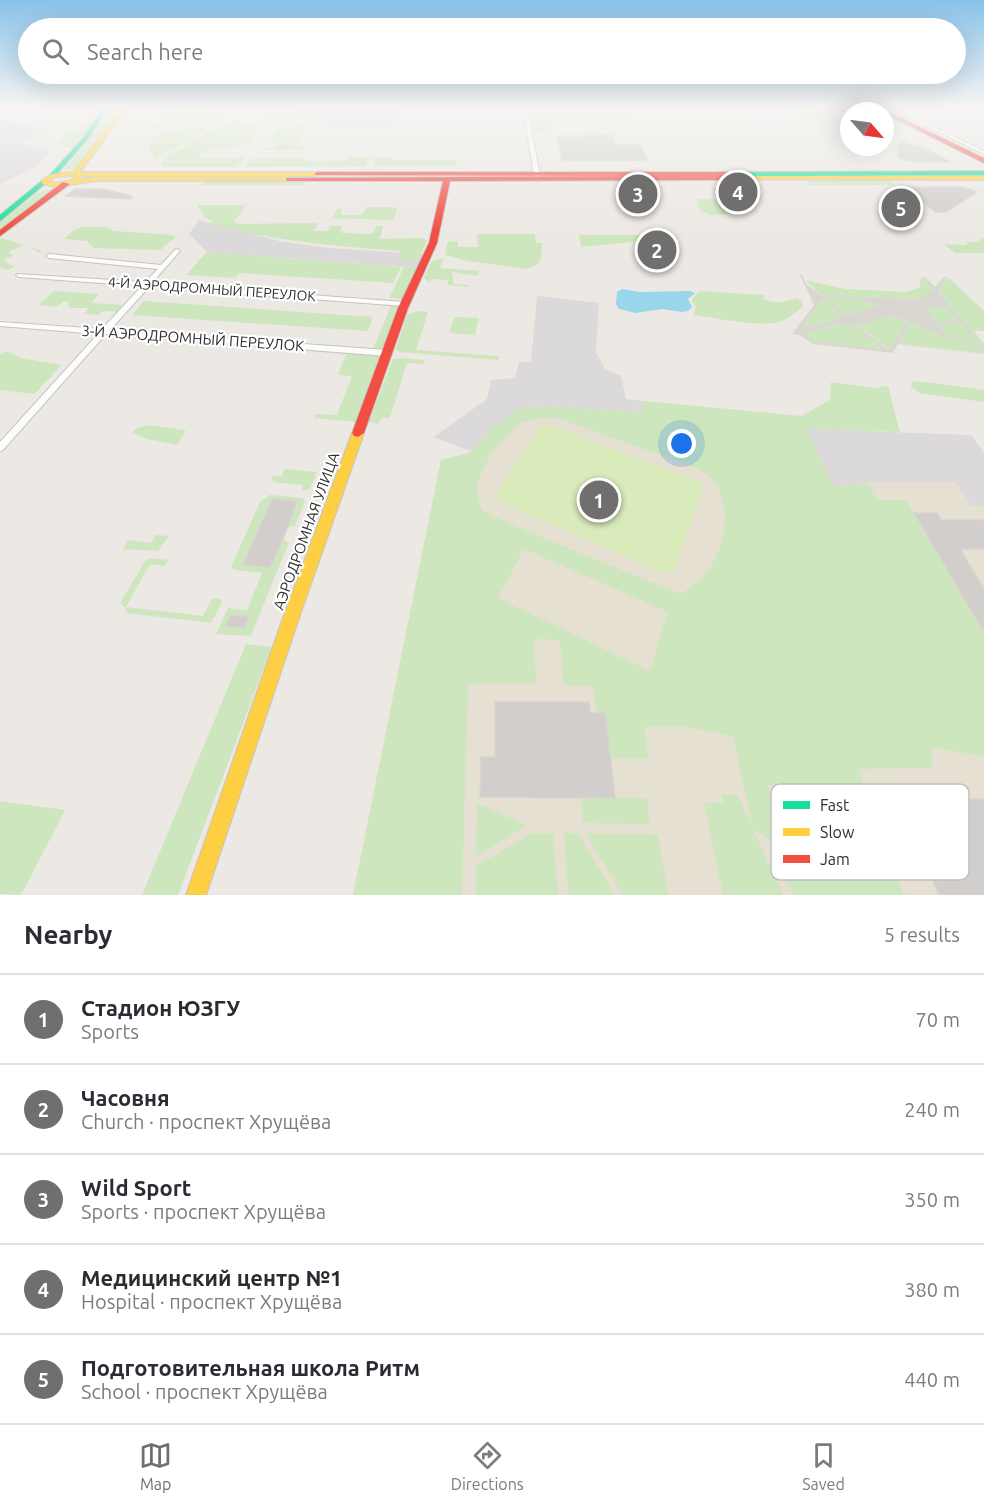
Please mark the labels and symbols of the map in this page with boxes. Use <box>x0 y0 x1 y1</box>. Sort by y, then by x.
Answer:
north arrow <box>840 102 894 156</box>
pin: 4 <box>718 170 758 214</box>
pin: 3 <box>618 172 658 216</box>
pin: 5 <box>882 186 920 230</box>
pin: 2 <box>638 228 676 272</box>
street label: 4-Й АЭРОДРОМНЫЙ ПЕРЕУЛОК <box>108 273 317 304</box>
street label: 3-Й АЭРОДРОМНЫЙ ПЕРЕУЛОК <box>81 322 305 354</box>
your location <box>667 429 696 458</box>
street label: АЭРОДРОМНАЯ УЛИЦА <box>270 450 343 612</box>
pin: 1 <box>580 478 618 522</box>
legend <box>771 784 969 880</box>
text: Fast <box>820 796 850 814</box>
text: Slow <box>820 823 855 841</box>
text: Jam <box>820 850 850 868</box>

